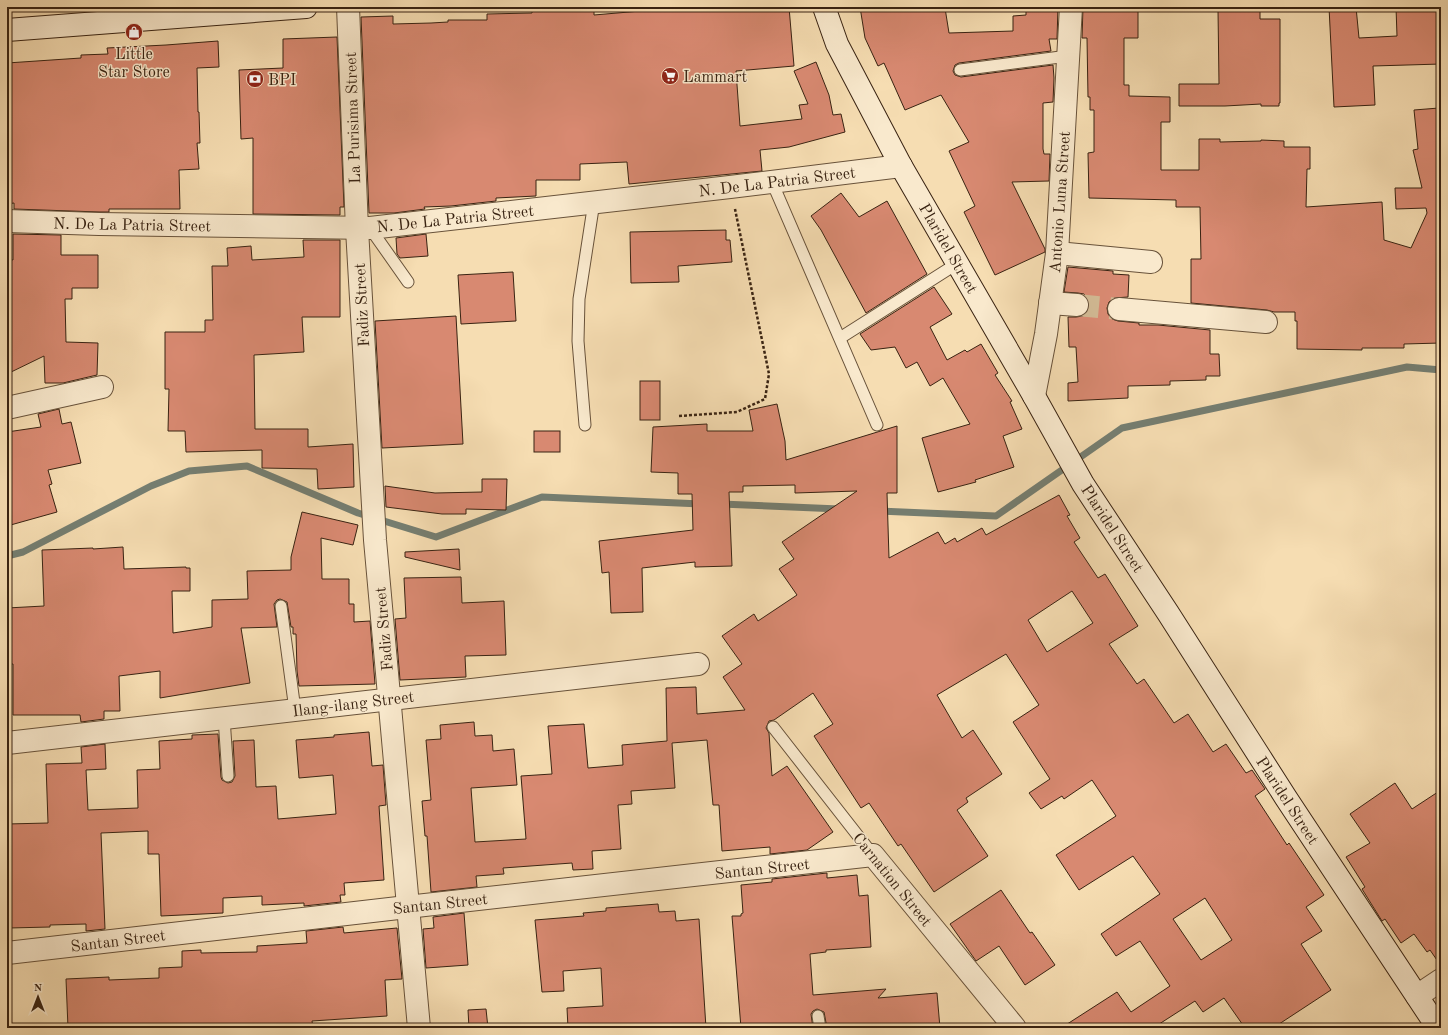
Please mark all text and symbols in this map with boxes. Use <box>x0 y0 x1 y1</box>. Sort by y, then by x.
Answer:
shop icon: Little Star Store <box>124 22 144 42</box>
place label: Little Star Store <box>98 47 170 81</box>
street label: La Purisima Street <box>344 51 364 184</box>
supermarket icon: Lammart <box>660 66 680 86</box>
bank icon: BPI <box>245 69 265 89</box>
place label: Lammart <box>683 70 747 86</box>
place label: BPI <box>268 73 296 89</box>
street label: Antonio Luna Street <box>1048 130 1074 274</box>
street label: N. De La Patria Street <box>698 165 857 201</box>
street label: Plaridel Street <box>915 201 980 297</box>
street label: N. De La Patria Street <box>376 204 535 236</box>
street label: N. De La Patria Street <box>53 217 212 235</box>
street label: Fadiz Street <box>353 262 373 347</box>
street label: Plaridel Street <box>1077 482 1146 576</box>
street label: Fadiz Street <box>373 586 397 672</box>
street label: Ilang-ilang Street <box>292 690 415 720</box>
street label: Plaridel Street <box>1252 754 1321 848</box>
street label: Carnation Street <box>849 830 934 930</box>
street label: Santan Street <box>714 857 811 883</box>
street label: Santan Street <box>392 892 489 918</box>
street label: Santan Street <box>70 928 167 956</box>
north arrow <box>18 977 58 1017</box>
text: N <box>34 983 43 994</box>

